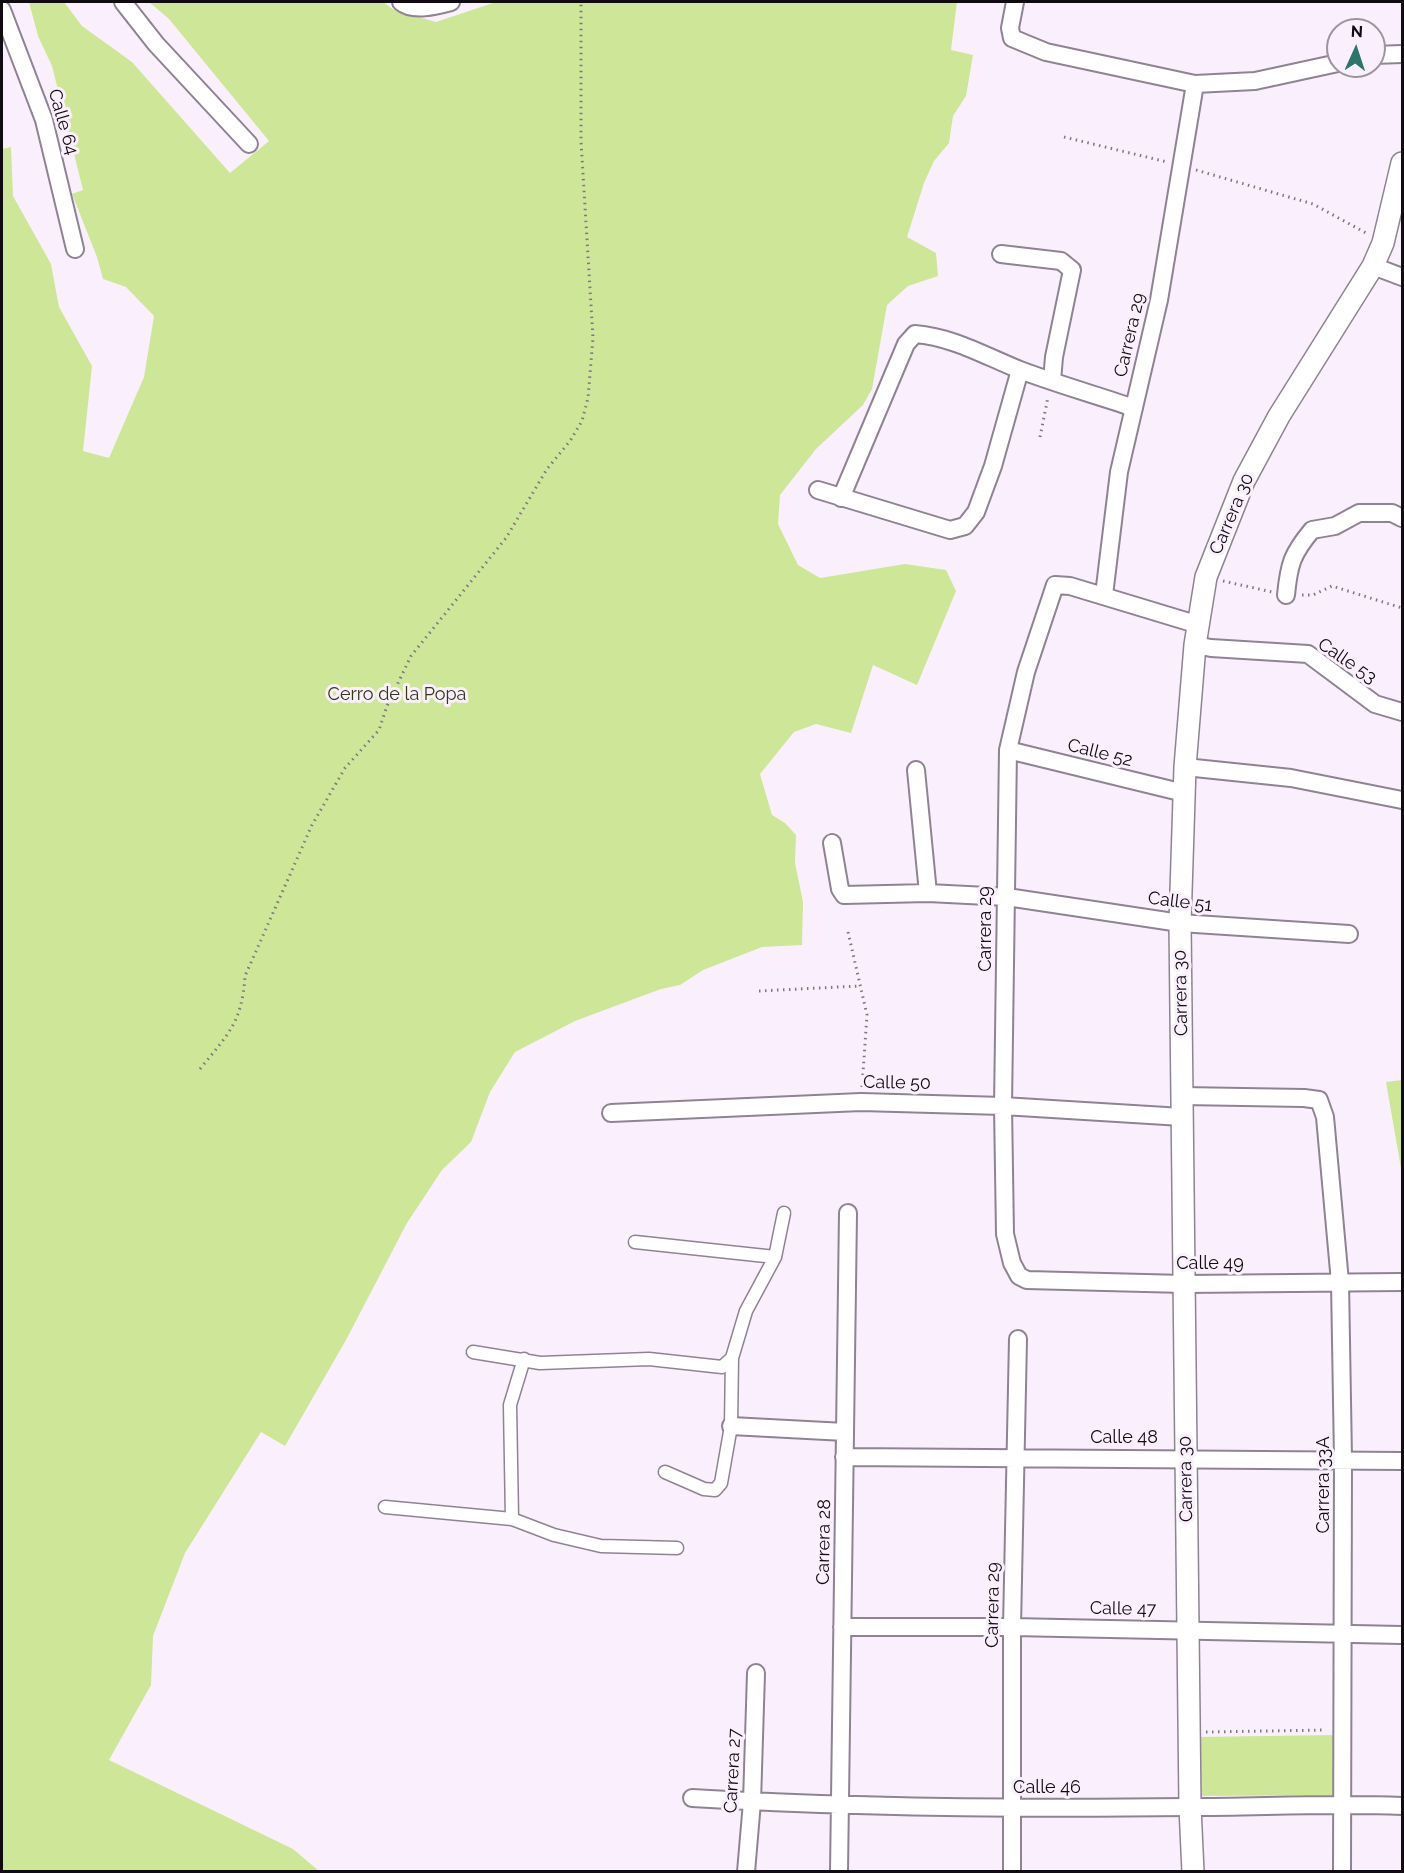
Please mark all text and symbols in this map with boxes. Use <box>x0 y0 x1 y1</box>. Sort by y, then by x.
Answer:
north arrow <box>1326 18 1386 78</box>
text: N <box>1350 22 1363 41</box>
street label: Calle 64 <box>43 86 83 158</box>
street label: Carrera 29 <box>1110 291 1150 379</box>
street label: Carrera 30 <box>1205 470 1259 558</box>
street label: Calle 53 <box>1313 633 1381 689</box>
park label: Cerro de la Popa <box>328 684 466 706</box>
street label: Calle 52 <box>1065 735 1135 771</box>
street label: Carrera 29 <box>975 886 997 972</box>
street label: Calle 51 <box>1147 887 1213 917</box>
street label: Carrera 30 <box>1169 950 1193 1036</box>
street label: Calle 50 <box>863 1072 931 1094</box>
street label: Calle 49 <box>1176 1253 1244 1275</box>
street label: Calle 48 <box>1090 1427 1158 1449</box>
street label: Carrera 30 <box>1174 1436 1198 1522</box>
street label: Carrera 33A <box>1313 1436 1335 1534</box>
street label: Carrera 28 <box>812 1499 836 1585</box>
street label: Carrera 29 <box>981 1562 1005 1648</box>
street label: Calle 47 <box>1090 1598 1156 1620</box>
street label: Carrera 27 <box>720 1728 746 1814</box>
street label: Calle 46 <box>1013 1777 1081 1799</box>

